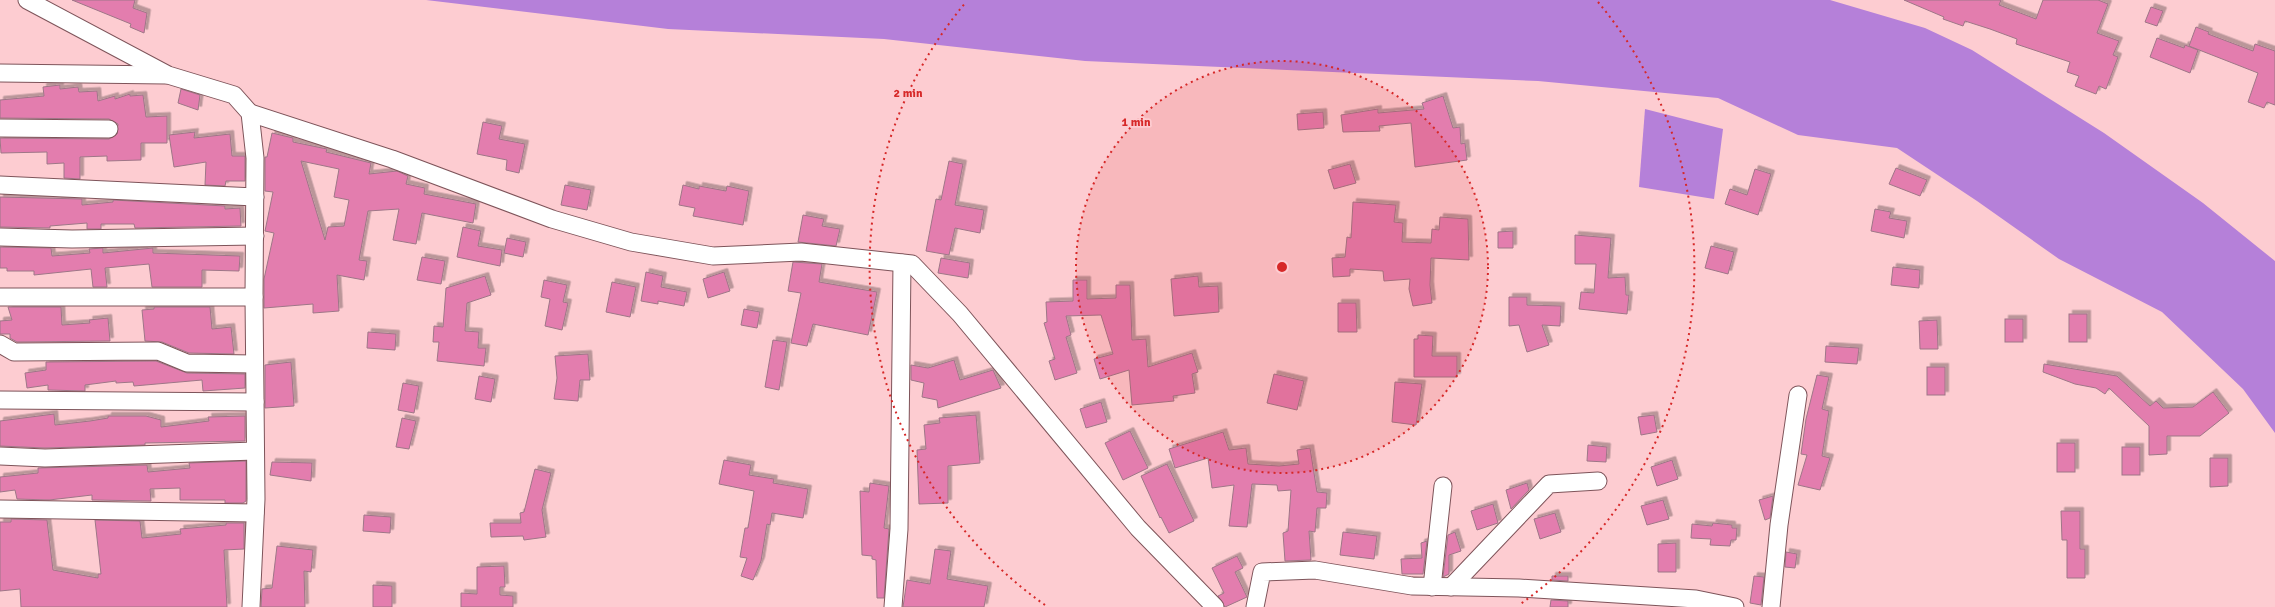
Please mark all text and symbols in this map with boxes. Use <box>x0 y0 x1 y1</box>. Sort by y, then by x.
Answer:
text: 2 min <box>894 86 923 101</box>
text: 1 min <box>1122 115 1151 130</box>
centre of rings <box>1275 260 1289 274</box>

